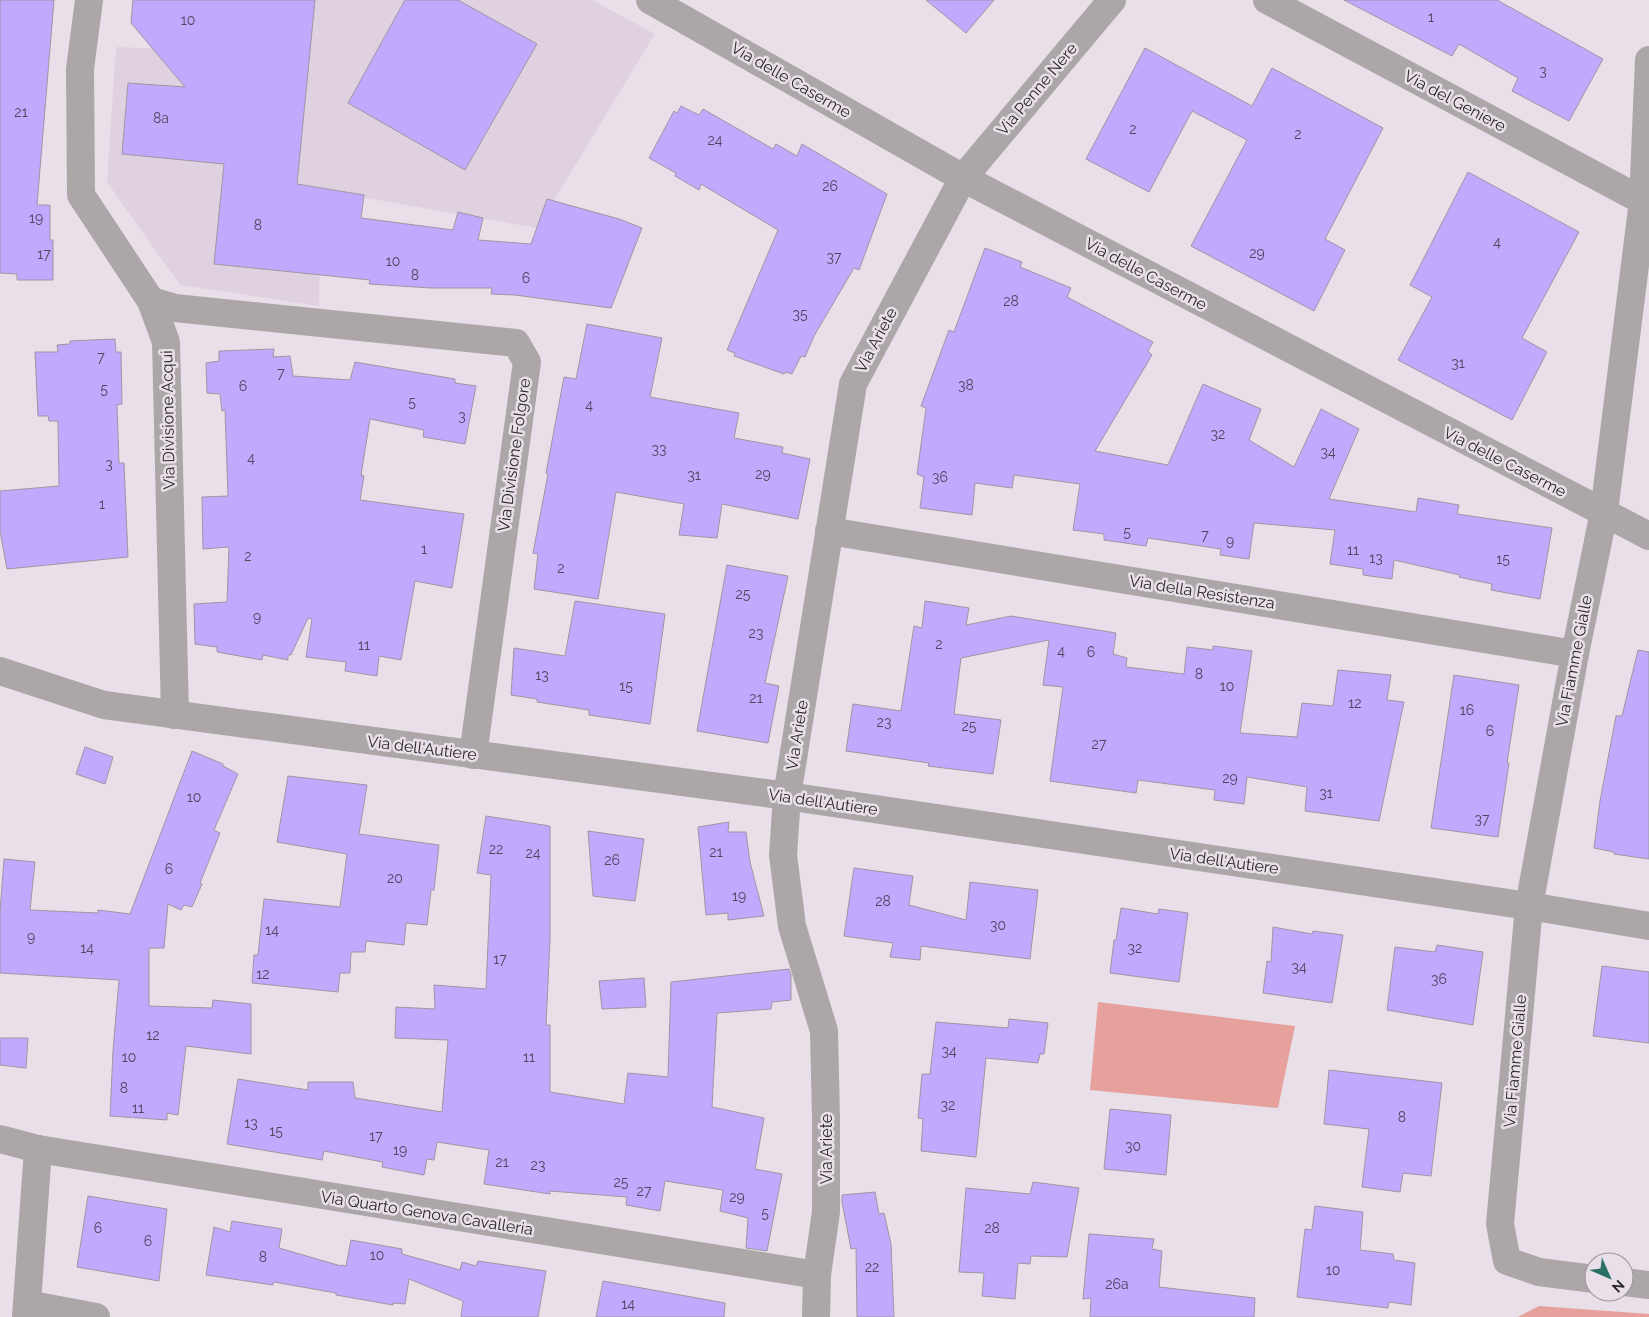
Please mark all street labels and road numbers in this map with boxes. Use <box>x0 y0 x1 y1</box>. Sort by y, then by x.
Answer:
street label: Via delle Caserme <box>728 38 854 122</box>
street label: Via Penne Nere <box>993 39 1081 139</box>
street label: Via del Geniere <box>1401 66 1509 136</box>
street label: Via delle Caserme <box>1082 234 1210 314</box>
street label: Via Ariete <box>851 304 901 376</box>
street label: Via Divisione Acqui <box>157 350 179 490</box>
street label: Via Divisione Folgore <box>494 377 534 533</box>
street label: Via delle Caserme <box>1440 423 1570 501</box>
street label: Via della Resistenza <box>1128 571 1276 613</box>
street label: Via Fiamme Gialle <box>1552 594 1596 728</box>
street label: Via Ariete <box>782 699 812 771</box>
street label: Via dell'Autiere <box>366 732 478 764</box>
street label: Via dell'Autiere <box>767 785 879 819</box>
street label: Via dell'Autiere <box>1168 844 1280 878</box>
street label: Via Fiamme Gialle <box>1500 994 1530 1128</box>
street label: Via Ariete <box>817 1114 836 1184</box>
street label: Via Quarto Genova Cavalleria <box>319 1187 535 1239</box>

